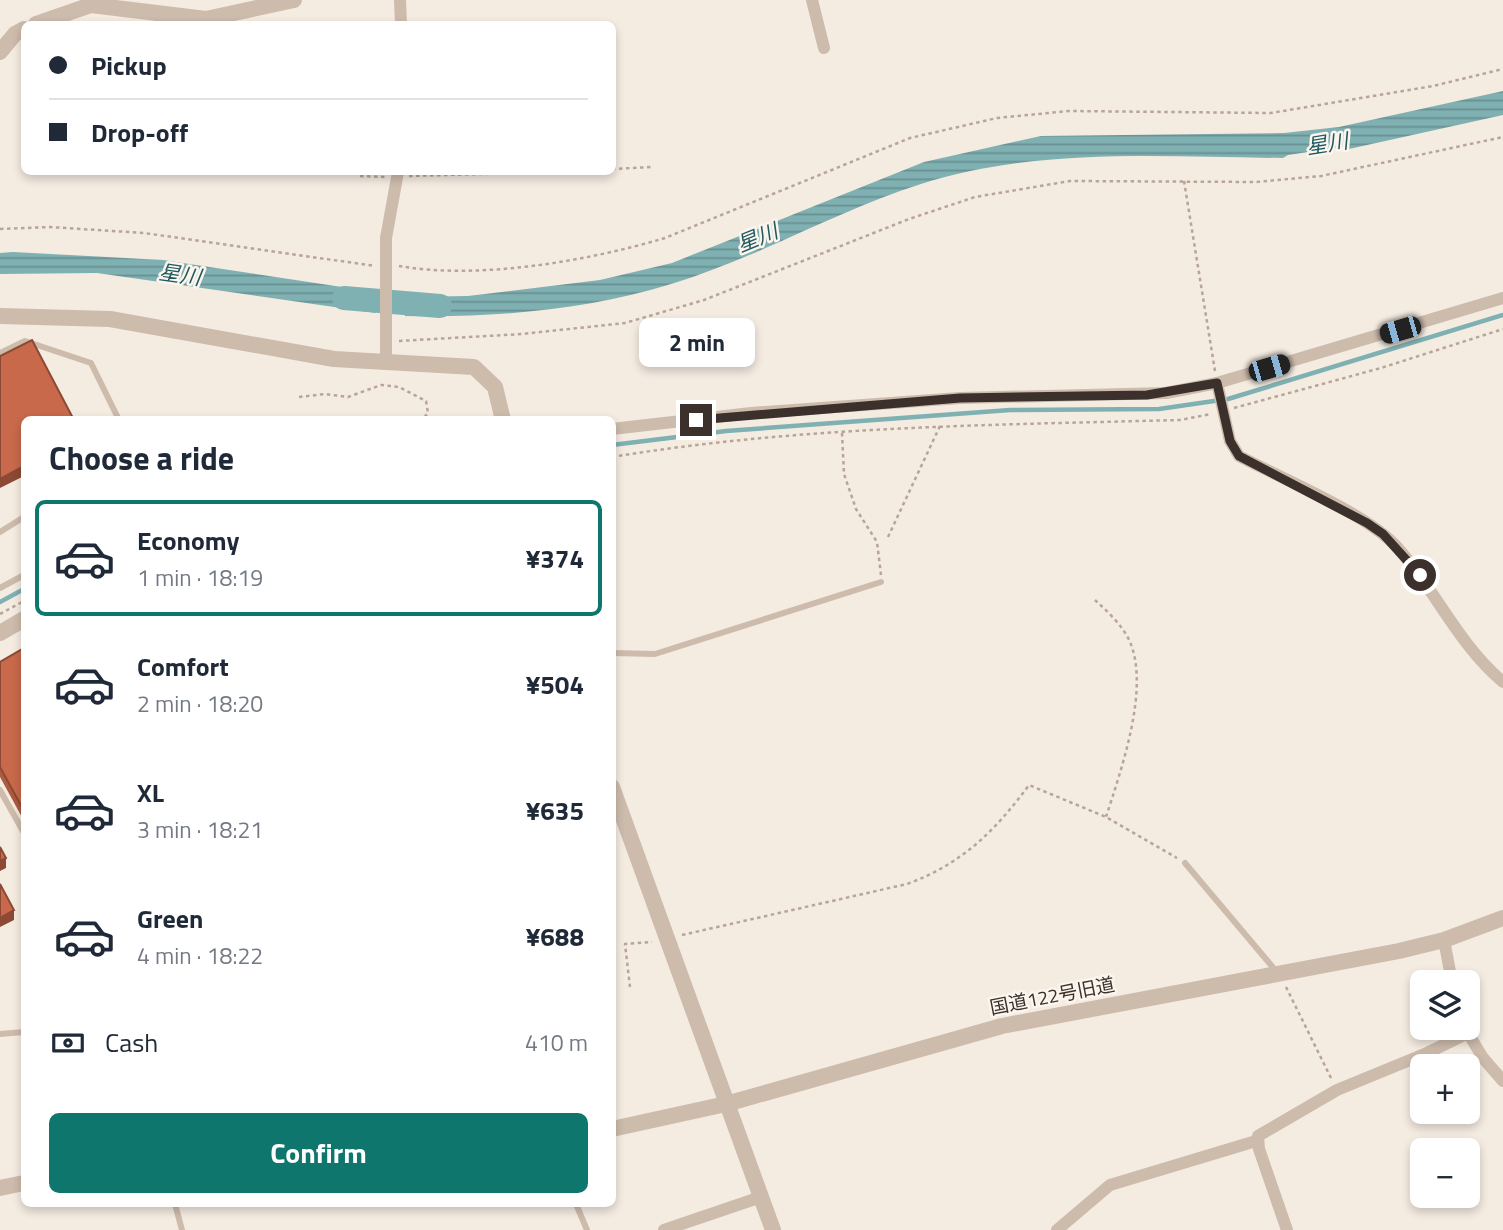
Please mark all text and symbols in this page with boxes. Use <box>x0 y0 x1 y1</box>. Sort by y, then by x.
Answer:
text: Pickup <box>91 46 167 85</box>
text: Drop-off <box>91 113 188 152</box>
water label: 星川 <box>1304 124 1352 162</box>
water label: 星川 <box>732 214 784 260</box>
water label: 星川 <box>157 255 205 293</box>
car <box>1377 314 1424 346</box>
callout: 2 min <box>638 318 754 368</box>
text: 2 min <box>669 325 725 360</box>
car <box>1246 352 1293 384</box>
route end <box>680 404 712 436</box>
text: Choose a ride <box>49 434 234 482</box>
text: Economy <box>137 521 239 560</box>
icon: car <box>53 527 116 590</box>
text: ¥374 <box>526 539 584 578</box>
route start <box>1404 559 1436 591</box>
text: 1 min · 18:19 <box>137 560 263 595</box>
text: Comfort <box>137 647 229 686</box>
icon: car <box>53 653 116 716</box>
text: ¥504 <box>526 665 584 704</box>
text: 2 min · 18:20 <box>137 686 263 721</box>
text: XL <box>137 773 164 812</box>
icon: car <box>53 779 116 842</box>
text: ¥635 <box>526 791 584 830</box>
text: 3 min · 18:21 <box>137 812 263 847</box>
text: Green <box>137 899 203 938</box>
icon: car <box>53 905 116 968</box>
text: ¥688 <box>526 917 584 956</box>
text: 4 min · 18:22 <box>137 938 263 973</box>
street label: 国道122号旧道 <box>987 969 1117 1021</box>
map controls <box>1410 970 1480 1208</box>
button: layers <box>1410 970 1480 1040</box>
text: Cash <box>105 1023 158 1062</box>
icon: cash <box>49 1024 87 1062</box>
text: 410 m <box>525 1025 588 1060</box>
button: + <box>1410 1054 1480 1124</box>
button: Confirm <box>49 1113 588 1193</box>
button: − <box>1410 1138 1480 1208</box>

